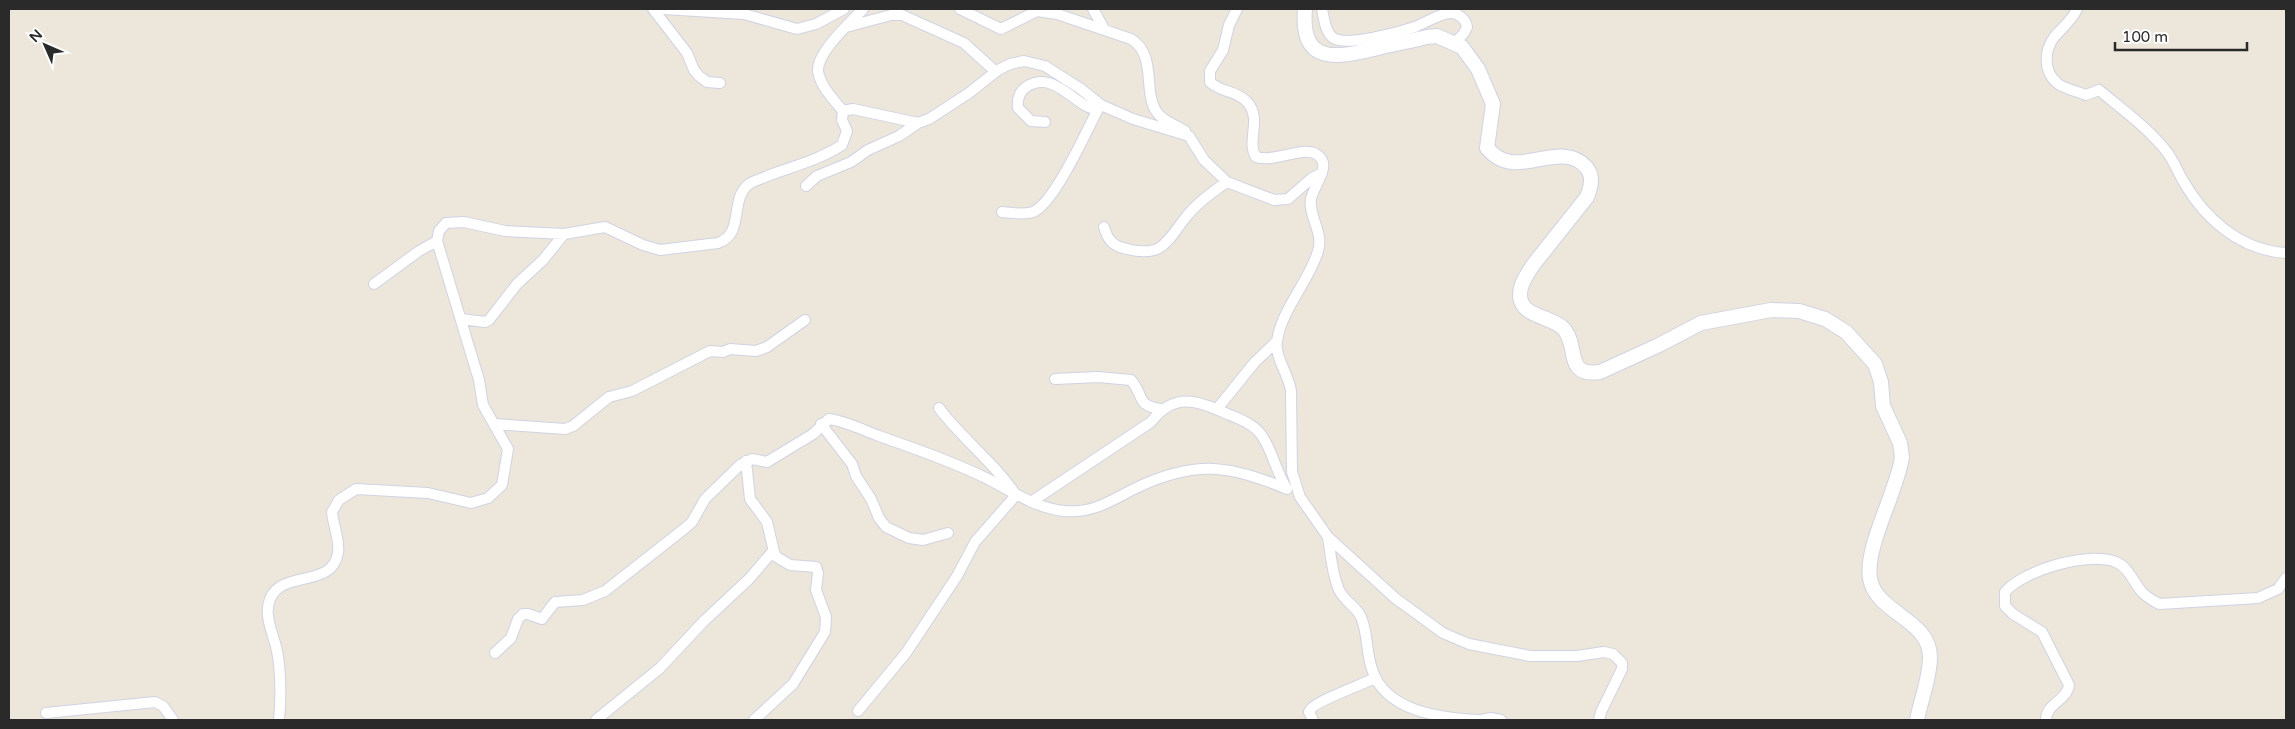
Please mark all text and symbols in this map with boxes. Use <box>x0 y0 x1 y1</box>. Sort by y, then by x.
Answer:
north arrow <box>20 20 70 70</box>
scale bar <box>2115 20 2248 52</box>
text: N <box>26 26 46 46</box>
text: 100 m <box>2122 28 2168 46</box>

